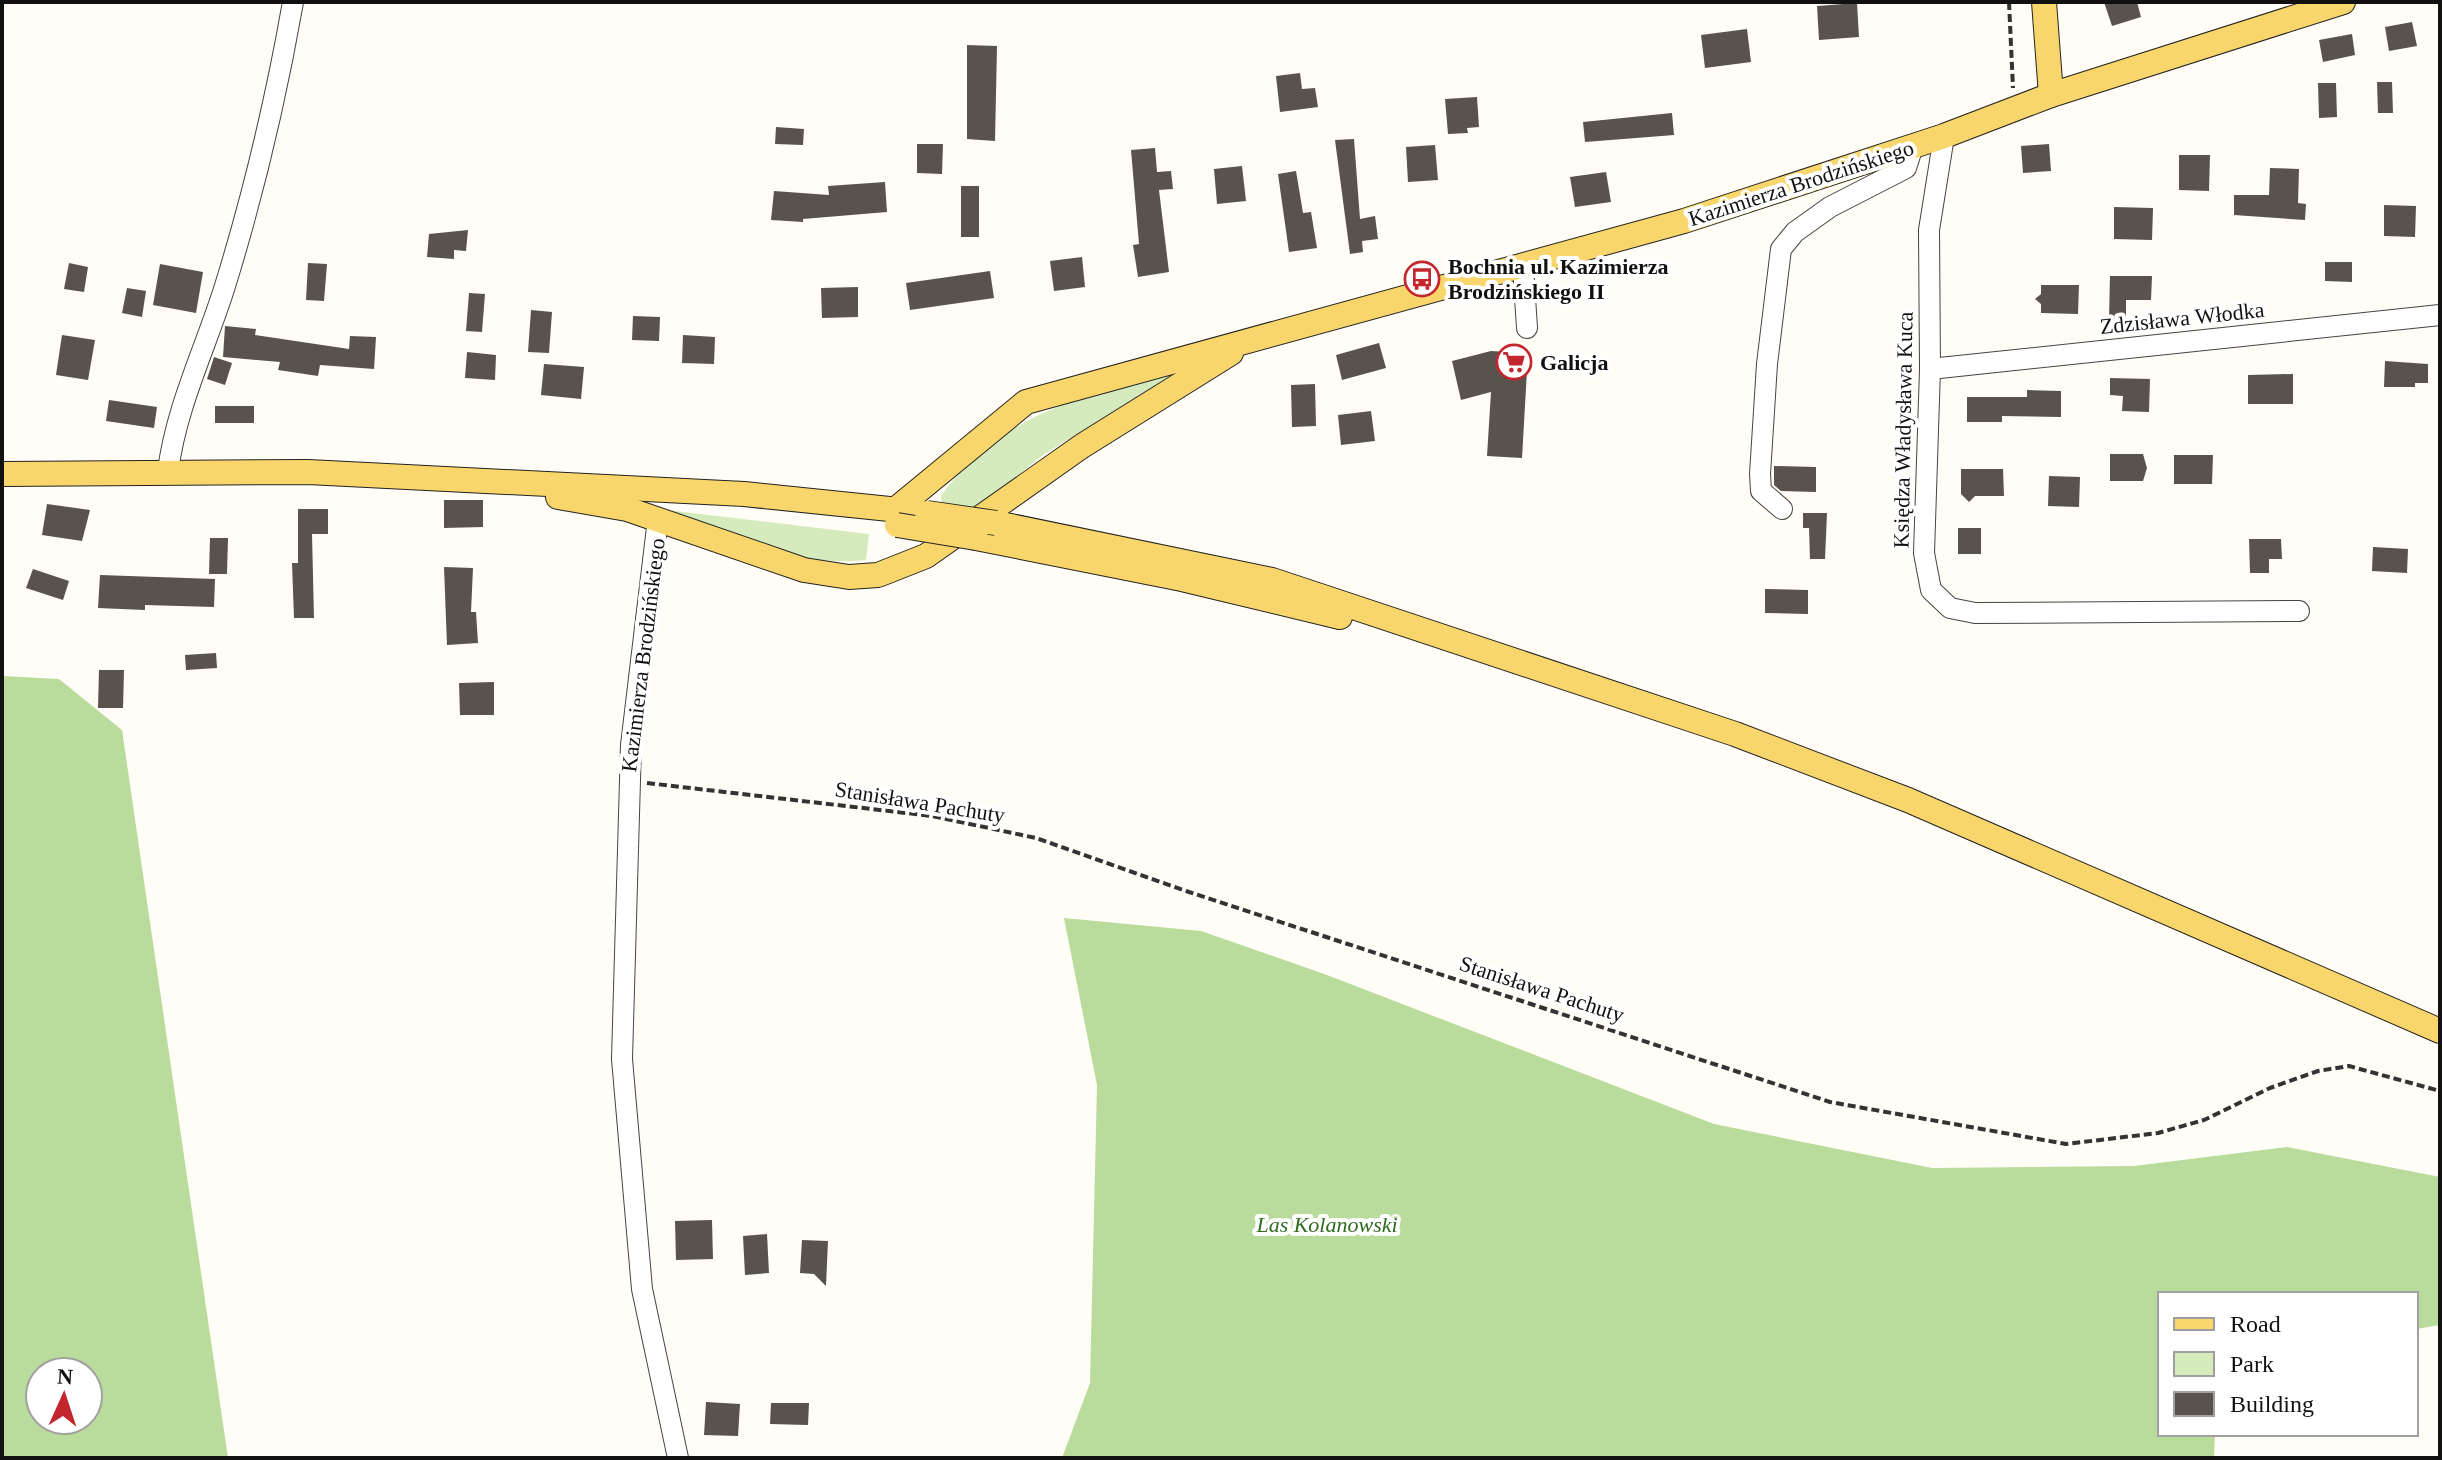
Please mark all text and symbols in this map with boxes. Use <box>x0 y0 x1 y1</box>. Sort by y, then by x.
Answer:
street label: Kazimierza Brodzińskiego <box>1685 135 1917 231</box>
place label: Bochnia ul. Kazimierza Brodzińskiego II <box>1448 254 1669 304</box>
bus stop icon: Bochnia ul. Kazimierza Brodzińskiego II <box>1403 260 1441 298</box>
street label: Zdzisława Włodka <box>2099 297 2266 339</box>
street label: Księdza Władysława Kuca <box>1888 311 1918 549</box>
supermarket icon: Galicja <box>1495 343 1533 381</box>
place label: Galicja <box>1540 350 1608 375</box>
street label: Kazimierza Brodzińskiego <box>616 537 670 773</box>
street label: Stanisława Pachuty <box>833 776 1007 828</box>
street label: Stanisława Pachuty <box>1456 951 1628 1027</box>
park label: Las Kolanowski <box>1255 1212 1398 1237</box>
legend <box>2158 1292 2418 1436</box>
text: Road <box>2230 1311 2281 1337</box>
text: Park <box>2230 1351 2274 1377</box>
north arrow <box>24 1356 104 1436</box>
text: N <box>56 1364 74 1389</box>
text: Building <box>2230 1391 2314 1417</box>

